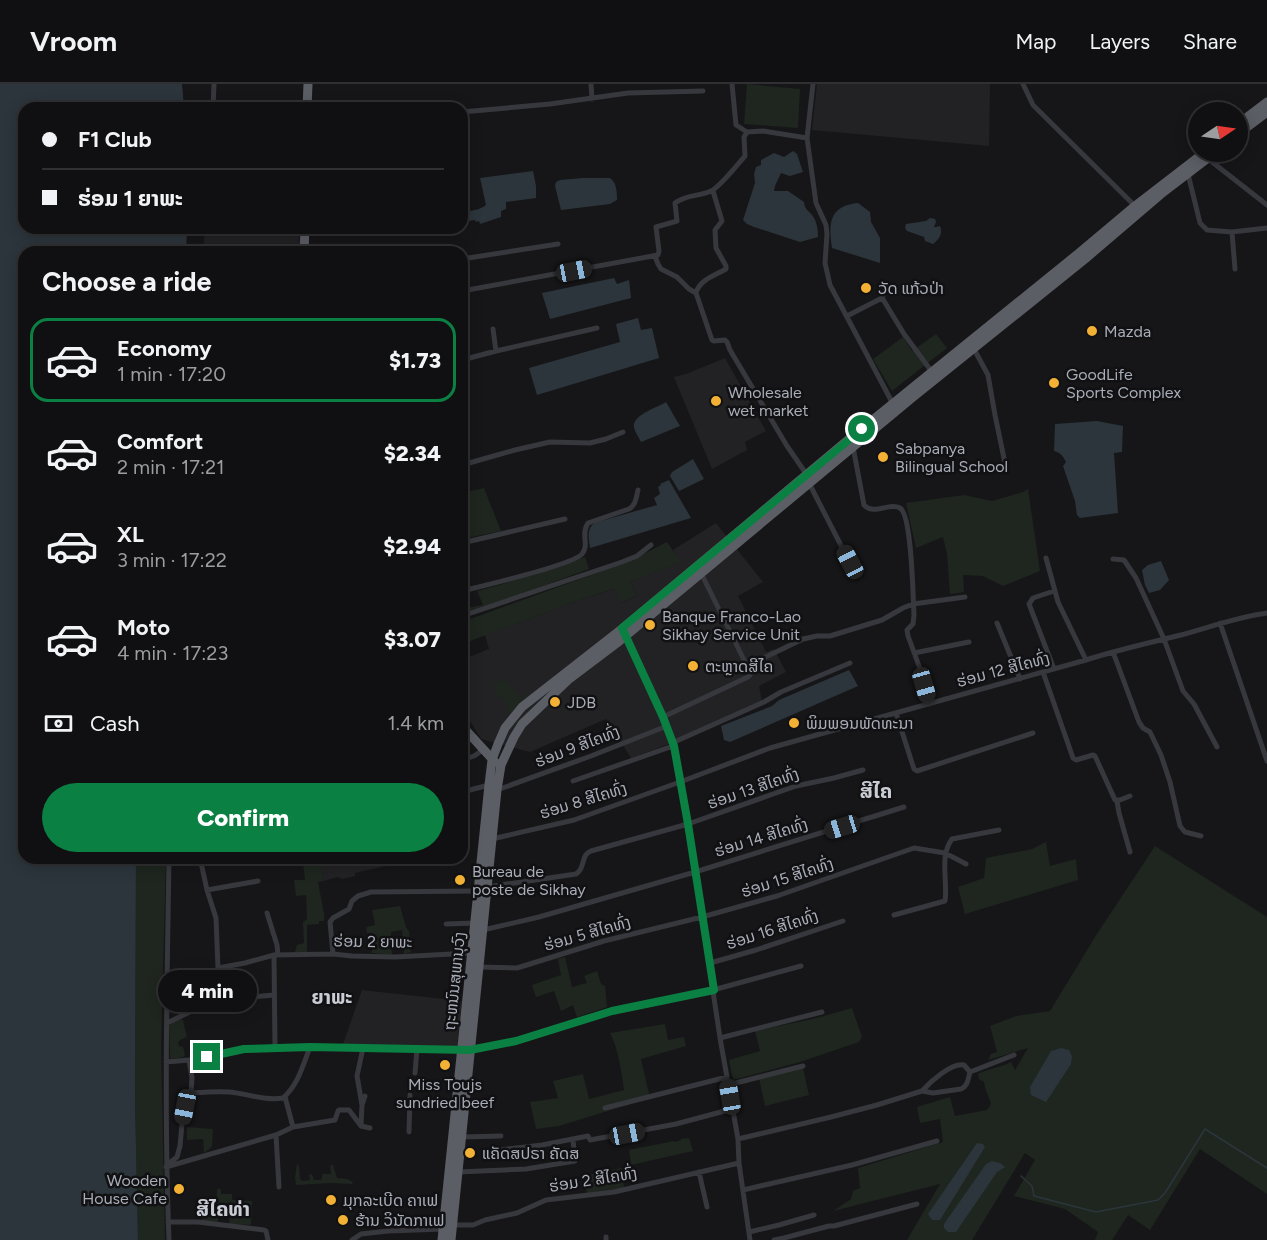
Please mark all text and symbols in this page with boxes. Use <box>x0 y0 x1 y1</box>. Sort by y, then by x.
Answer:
text: Vroom <box>30 24 117 58</box>
text: Map <box>1016 29 1056 54</box>
text: Layers <box>1089 29 1150 54</box>
text: Share <box>1183 29 1237 54</box>
north arrow <box>1188 102 1248 162</box>
map controls <box>1188 102 1248 162</box>
text: F1 Club <box>78 126 152 153</box>
text: ຮ່ອມ 1 ຍາພະ <box>78 185 183 212</box>
car <box>555 259 593 283</box>
text: Choose a ride <box>42 265 211 298</box>
place label: ວັດ ແກ້ວປ່າ <box>878 279 944 298</box>
marker: ວັດ ແກ້ວປ່າ <box>859 281 873 295</box>
place label: Mazda <box>1104 322 1151 341</box>
marker: Mazda <box>1085 324 1099 338</box>
icon: car <box>45 333 99 387</box>
text: Economy <box>117 335 212 362</box>
text: $1.73 <box>389 347 441 374</box>
text: 1 min · 17:20 <box>117 362 226 386</box>
place label: GoodLife Sports Complex <box>1066 365 1181 402</box>
marker: GoodLife Sports Complex <box>1047 376 1061 390</box>
place label: Wholesale wet market <box>728 383 809 420</box>
marker: Wholesale wet market <box>709 394 723 408</box>
route start <box>848 415 875 442</box>
icon: car <box>45 426 99 480</box>
text: Comfort <box>117 428 203 455</box>
place label: Sabpanya Bilingual School <box>895 439 1008 476</box>
text: $2.34 <box>384 440 441 467</box>
marker: Sabpanya Bilingual School <box>876 450 890 464</box>
text: 2 min · 17:21 <box>117 455 224 479</box>
icon: car <box>45 519 99 573</box>
text: XL <box>117 521 144 548</box>
text: $2.94 <box>383 533 441 560</box>
car <box>834 542 866 582</box>
text: 3 min · 17:22 <box>117 548 227 572</box>
place label: Banque Franco-Lao Sikhay Service Unit <box>662 607 801 644</box>
icon: car <box>45 612 99 666</box>
text: Moto <box>117 614 170 641</box>
marker: Banque Franco-Lao Sikhay Service Unit <box>643 618 657 632</box>
text: $3.07 <box>384 626 441 653</box>
text: 4 min · 17:23 <box>117 641 228 665</box>
street label: ຮ່ອມ 12 ສີໄຄທົ່ງ <box>954 646 1052 691</box>
place label: ຕະຫຼາດສີໄຄ <box>705 657 773 676</box>
marker: ຕະຫຼາດສີໄຄ <box>686 659 700 673</box>
car <box>910 665 938 705</box>
place label: JDB <box>567 693 596 712</box>
marker: JDB <box>548 695 562 709</box>
icon: cash <box>42 707 75 740</box>
text: Cash <box>90 710 140 737</box>
text: 1.4 km <box>388 711 444 735</box>
place label: ພິມພອນພັດທະນາ <box>806 714 913 733</box>
marker: ພິມພອນພັດທະນາ <box>787 716 801 730</box>
street label: ຮ່ອມ 9 ສີໄຄທົ່ງ <box>531 720 622 771</box>
street label: ຮ່ອມ 13 ສີໄຄທົ່ງ <box>704 762 801 813</box>
street label: ຮ່ອມ 8 ສີໄຄທົ່ງ <box>537 776 629 823</box>
district label: ສີໄຄ <box>860 779 892 803</box>
button: Confirm <box>42 783 444 852</box>
street label: ຮ່ອມ 14 ສີໄຄທົ່ງ <box>712 812 810 861</box>
car <box>822 813 862 841</box>
street label: ຮ່ອມ 15 ສີໄຄທົ່ງ <box>738 852 836 901</box>
place label: Bureau de poste de Sikhay <box>472 862 586 899</box>
marker: Bureau de poste de Sikhay <box>453 873 467 887</box>
street label: ຮ່ອມ 16 ສີໄຄທົ່ງ <box>723 904 821 953</box>
street label: ຮ່ອມ 5 ສີໄຄທົ່ງ <box>541 910 633 955</box>
street label: ຮ່ອມ 2 ຍາພະ <box>333 931 413 952</box>
street label: ຖະຫນົນສຸພານຸວົງ <box>440 931 470 1032</box>
callout: 4 min <box>158 970 256 1012</box>
text: 4 min <box>181 979 234 1003</box>
district label: ຍາພະ <box>312 985 352 1009</box>
route end <box>193 1043 220 1070</box>
marker: Miss Toujs sundried beef <box>438 1058 452 1072</box>
place label: Miss Toujs sundried beef <box>396 1075 494 1112</box>
car <box>718 1078 742 1116</box>
car <box>173 1088 197 1126</box>
car <box>608 1122 646 1146</box>
place label: ແຄັດສປຣາ ຄັດສ <box>482 1144 579 1163</box>
marker: ແຄັດສປຣາ ຄັດສ <box>463 1146 477 1160</box>
street label: ຮ່ອມ 2 ສີໄຄທົ່ງ <box>547 1161 639 1196</box>
place label: Wooden House Cafe <box>82 1171 167 1208</box>
marker: Wooden House Cafe <box>172 1182 186 1196</box>
place label: ມຸກລະເບີດ ຄາເຟ <box>343 1191 438 1211</box>
marker: ມຸກລະເບີດ ຄາເຟ <box>324 1193 338 1207</box>
district label: ສີໄຄທ່າ <box>196 1197 250 1221</box>
place label: ຮ້ານ ວິນັດກາເຟ <box>355 1211 444 1230</box>
marker: ຮ້ານ ວິນັດກາເຟ <box>336 1213 350 1227</box>

